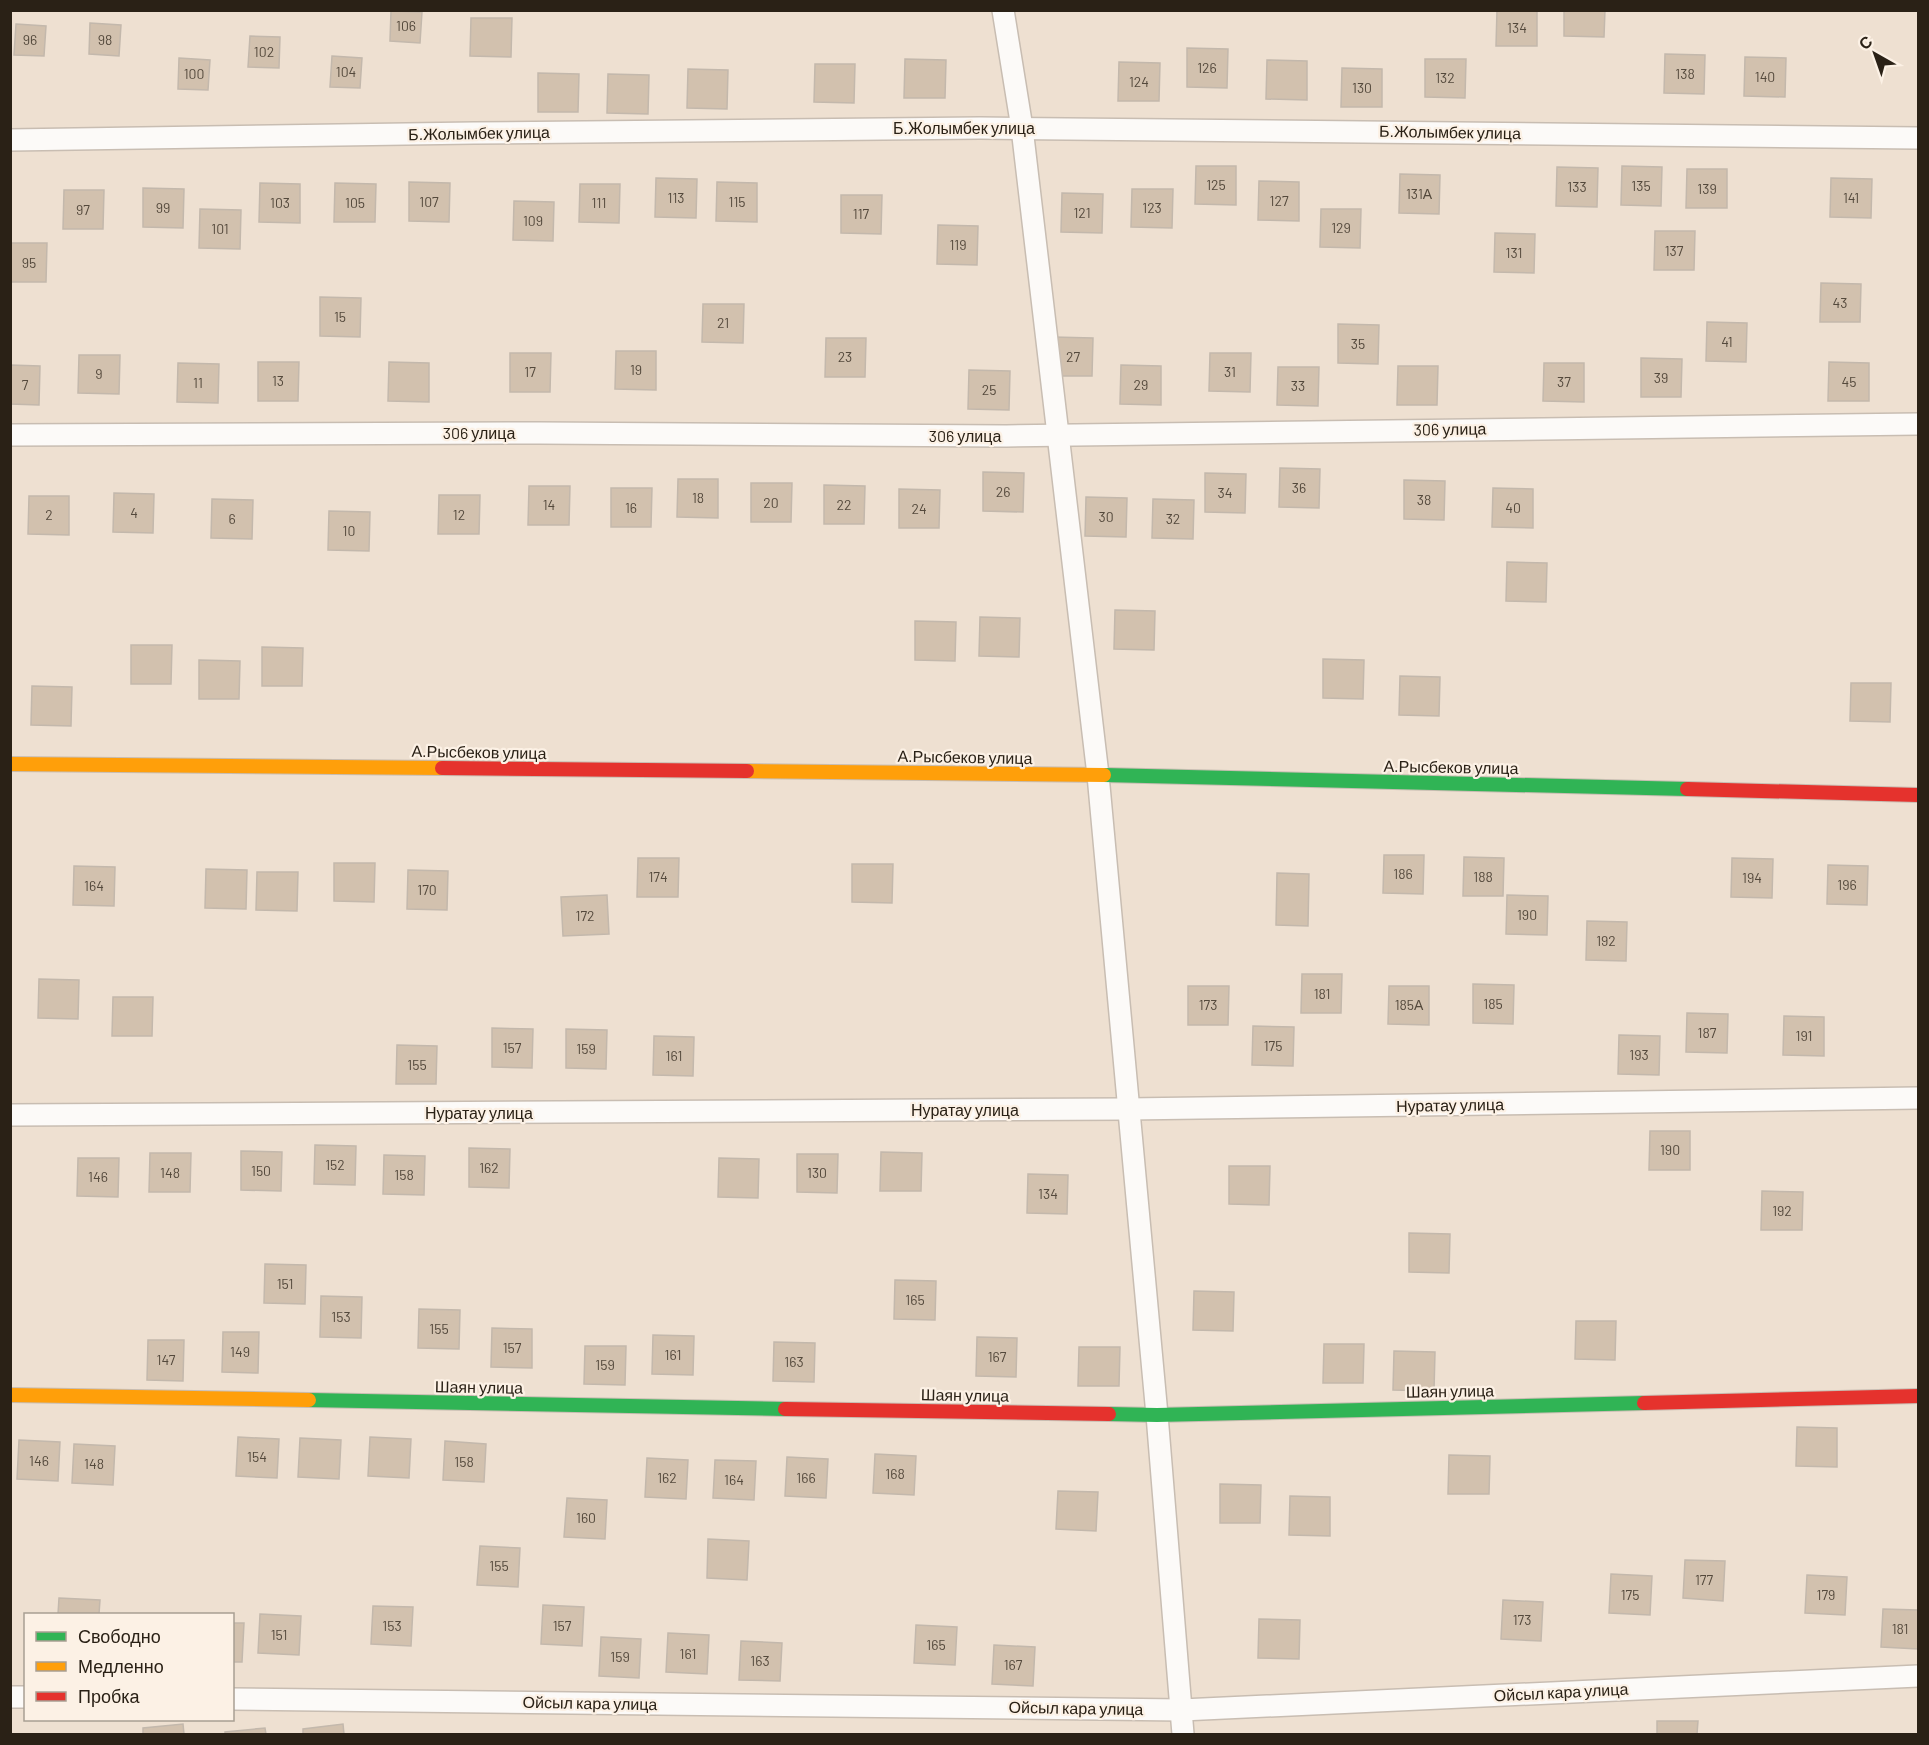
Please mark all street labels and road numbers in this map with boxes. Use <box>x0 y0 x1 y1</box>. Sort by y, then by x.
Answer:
street label: Б.Жолымбек улица <box>893 118 1035 137</box>
street label: Б.Жолымбек улица <box>1379 121 1521 142</box>
street label: Б.Жолымбек улица <box>408 122 550 143</box>
street label: 306 улица <box>1413 418 1487 439</box>
street label: 306 улица <box>443 423 515 442</box>
street label: 306 улица <box>929 426 1001 445</box>
street label: А.Рысбеков улица <box>411 741 547 762</box>
street label: А.Рысбеков улица <box>897 746 1033 767</box>
street label: А.Рысбеков улица <box>1383 756 1519 777</box>
street label: Нуратау улица <box>1396 1094 1504 1115</box>
street label: Нуратау улица <box>911 1100 1019 1119</box>
street label: Нуратау улица <box>425 1103 533 1122</box>
street label: Шаян улица <box>435 1376 523 1397</box>
street label: Шаян улица <box>1406 1380 1494 1401</box>
street label: Шаян улица <box>921 1384 1009 1405</box>
street label: Ойсыл кара улица <box>1493 1678 1629 1705</box>
street label: Ойсыл кара улица <box>523 1692 658 1713</box>
street label: Ойсыл кара улица <box>1009 1697 1144 1718</box>

